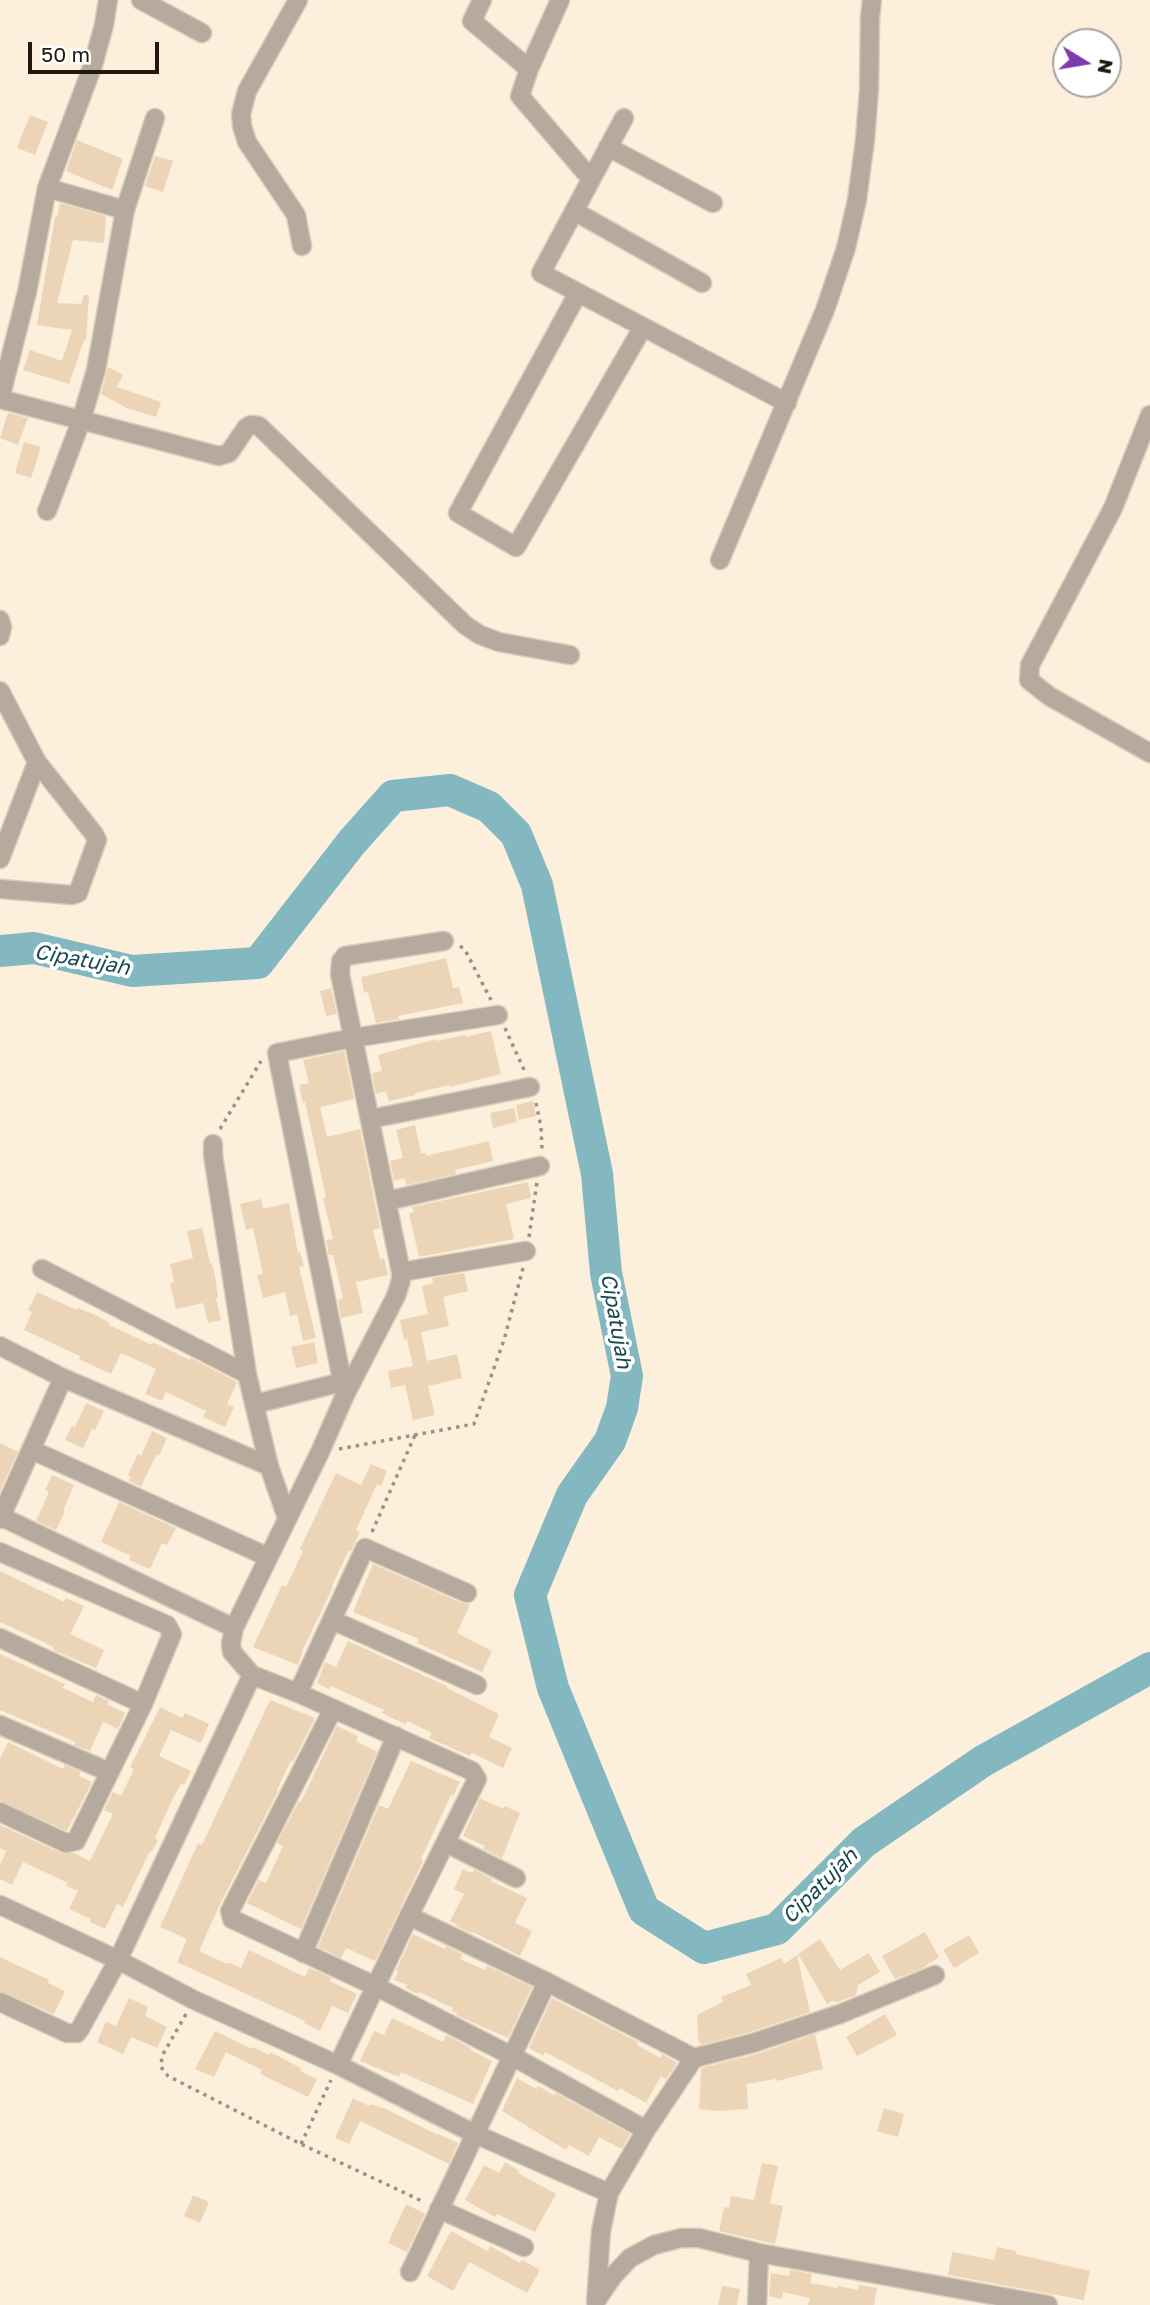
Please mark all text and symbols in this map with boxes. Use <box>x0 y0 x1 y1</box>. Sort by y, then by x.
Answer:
scale bar <box>32 28 163 72</box>
north arrow <box>1052 28 1122 98</box>
text: 50 m <box>41 41 90 67</box>
text: N <box>1093 57 1119 76</box>
water label: Cipatujah <box>33 939 131 981</box>
water label: Cipatujah <box>595 1272 637 1370</box>
water label: Cipatujah <box>777 1843 863 1929</box>

